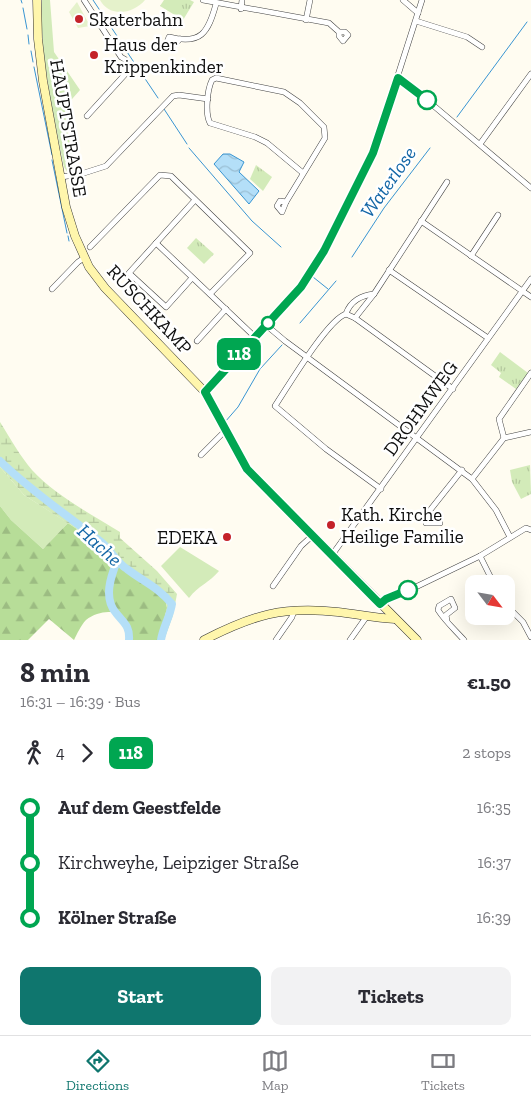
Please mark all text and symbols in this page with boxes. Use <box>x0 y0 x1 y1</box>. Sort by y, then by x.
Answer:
place label: Skaterbahn <box>89 8 183 31</box>
marker: Skaterbahn <box>73 13 85 25</box>
place label: Haus der Krippenkinder <box>104 33 224 78</box>
marker: Haus der Krippenkinder <box>88 49 100 61</box>
street label: HAUPTSTRASSE <box>45 57 92 199</box>
unlabelled marker <box>417 90 437 110</box>
water label: Waterlose <box>355 142 421 222</box>
street label: RUSCHKAMP <box>102 260 197 359</box>
unlabelled marker <box>261 316 275 330</box>
line badge: 118 <box>210 338 268 370</box>
text: 118 <box>227 343 251 365</box>
street label: DROHMWEG <box>378 356 462 460</box>
place label: Kath. Kirche Heilige Familie <box>341 503 464 548</box>
water label: Hache <box>73 519 127 571</box>
marker: Kath. Kirche Heilige Familie <box>325 519 337 531</box>
place label: EDEKA <box>157 526 218 549</box>
marker: EDEKA <box>221 531 233 543</box>
north arrow <box>465 575 515 625</box>
map controls <box>465 575 515 625</box>
unlabelled marker <box>398 580 418 600</box>
text: 8 min <box>20 656 90 689</box>
text: €1.50 <box>467 671 511 694</box>
text: 16:31 – 16:39 · Bus <box>20 692 140 711</box>
icon: walk <box>20 739 48 767</box>
icon: forward <box>73 739 101 767</box>
text: 118 <box>119 742 143 764</box>
text: 4 <box>56 743 65 762</box>
text: 2 stops <box>462 743 511 762</box>
text: Auf dem Geestfelde <box>58 796 221 819</box>
text: 16:35 <box>477 798 511 817</box>
text: Kirchweyhe, Leipziger Straße <box>58 851 299 874</box>
text: 16:37 <box>477 853 511 872</box>
text: Kölner Straße <box>58 906 176 929</box>
text: 16:39 <box>476 908 511 927</box>
button: Start <box>20 967 261 1025</box>
button: Tickets <box>271 967 511 1025</box>
tab: Directions <box>66 1047 129 1094</box>
tab: Map <box>261 1047 289 1094</box>
tab: Tickets <box>421 1047 465 1094</box>

